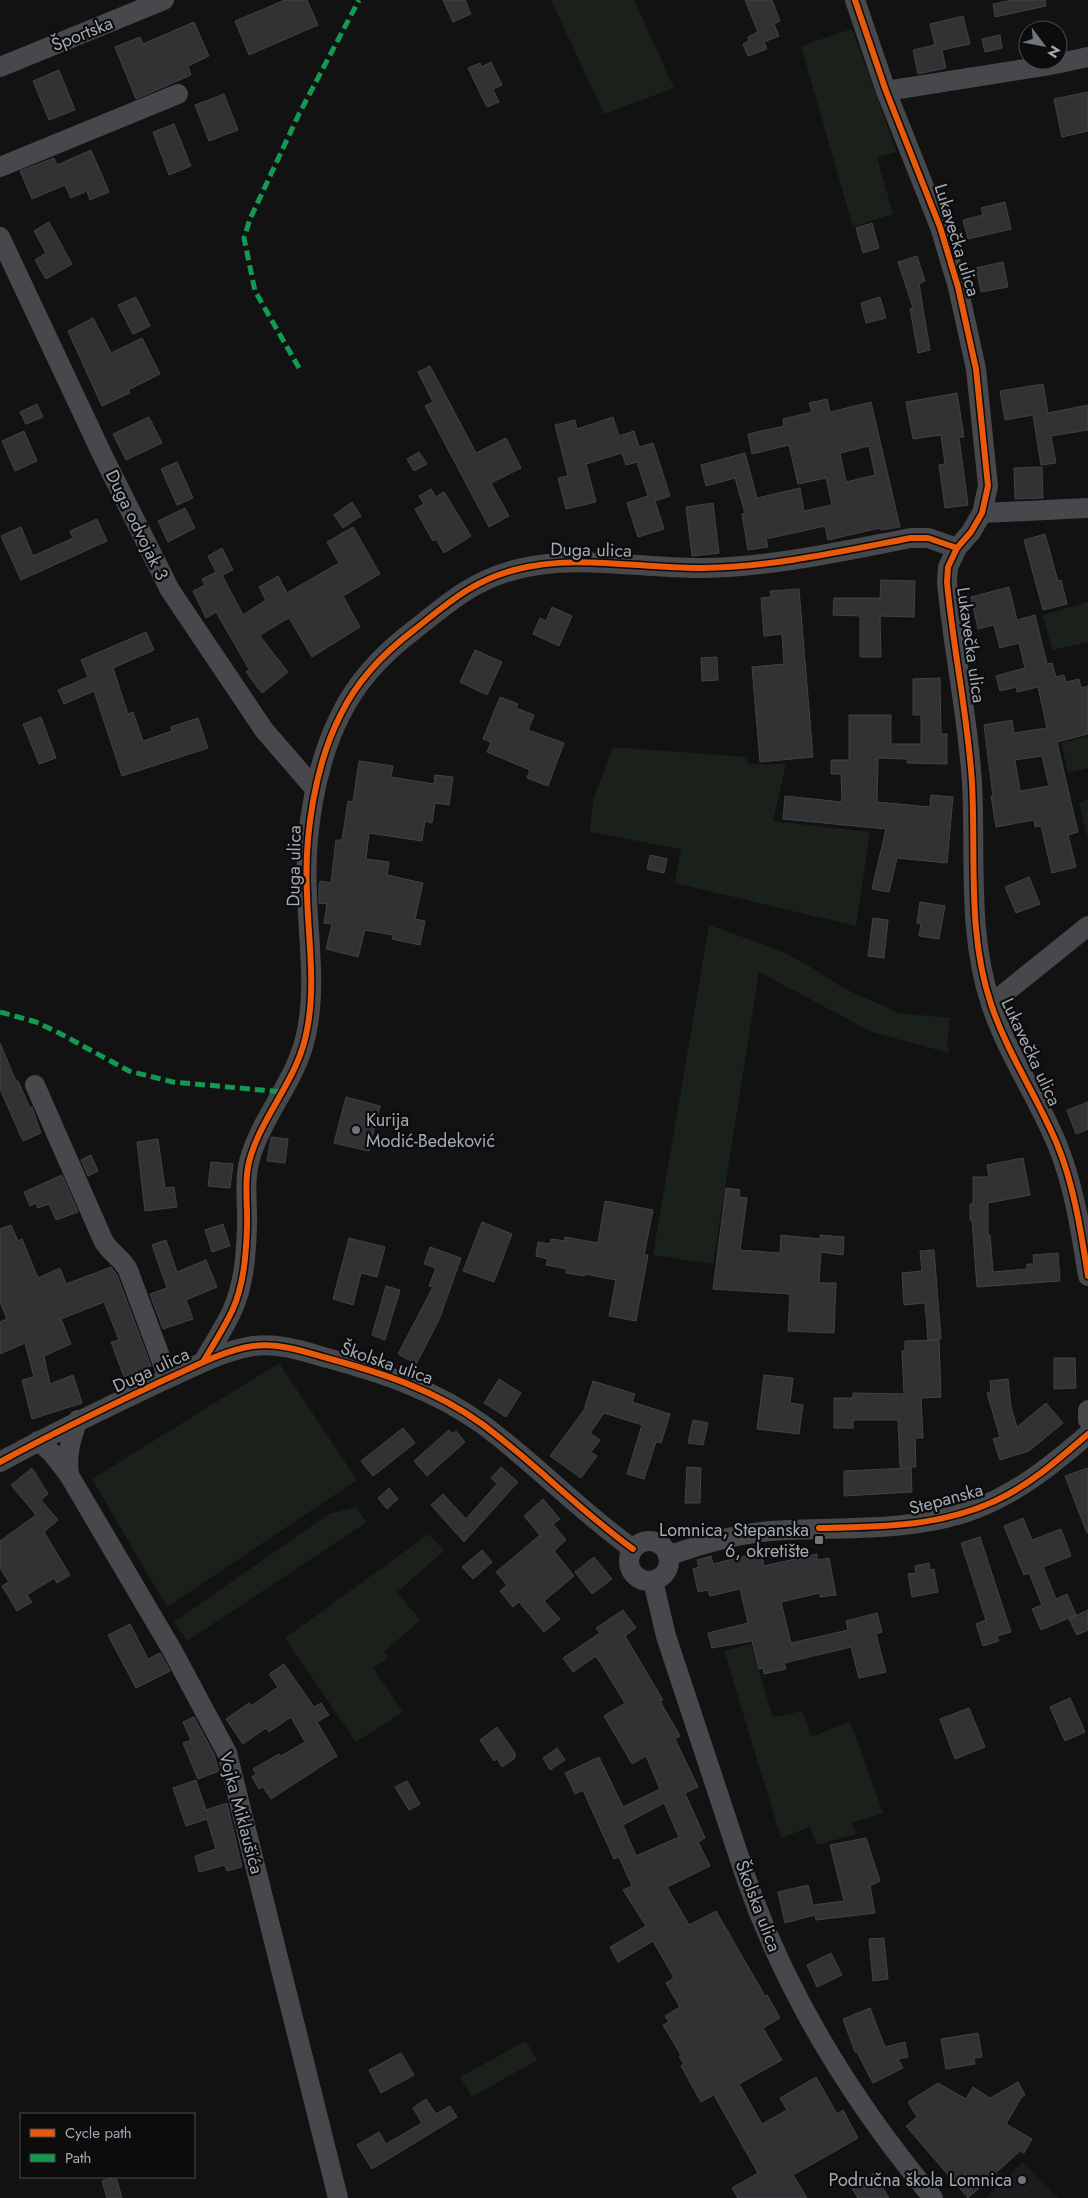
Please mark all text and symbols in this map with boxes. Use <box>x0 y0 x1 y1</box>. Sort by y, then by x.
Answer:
street label: Športska <box>47 10 117 58</box>
north arrow <box>1018 20 1068 70</box>
text: N <box>1043 42 1065 62</box>
street label: Lukavečka ulica <box>928 180 986 300</box>
street label: Duga odvojak 3 <box>99 465 175 585</box>
street label: Duga ulica <box>550 536 632 564</box>
street label: Lukavečka ulica <box>950 585 992 705</box>
street label: Duga ulica <box>280 825 308 907</box>
street label: Lukavečka ulica <box>995 994 1067 1110</box>
place label: Kurija Modić-Bedeković <box>366 1107 495 1154</box>
marker: Kurija Modić-Bedeković <box>350 1124 362 1136</box>
street label: Školska ulica <box>337 1335 437 1391</box>
street label: Duga ulica <box>109 1341 193 1399</box>
street label: Stepanska <box>906 1477 986 1521</box>
place label: Lomnica, Stepanska 6, okretište <box>659 1517 809 1564</box>
marker: Lomnica, Stepanska 6, okretište <box>813 1534 825 1546</box>
street label: Vojka Miklaušića <box>212 1749 270 1877</box>
street label: Školska ulica <box>729 1856 787 1956</box>
legend <box>20 2113 195 2178</box>
text: Cycle path <box>65 2122 132 2144</box>
text: Path <box>65 2147 91 2169</box>
place label: Područna škola Lomnica <box>829 2167 1012 2193</box>
marker: Područna škola Lomnica <box>1016 2174 1028 2186</box>

